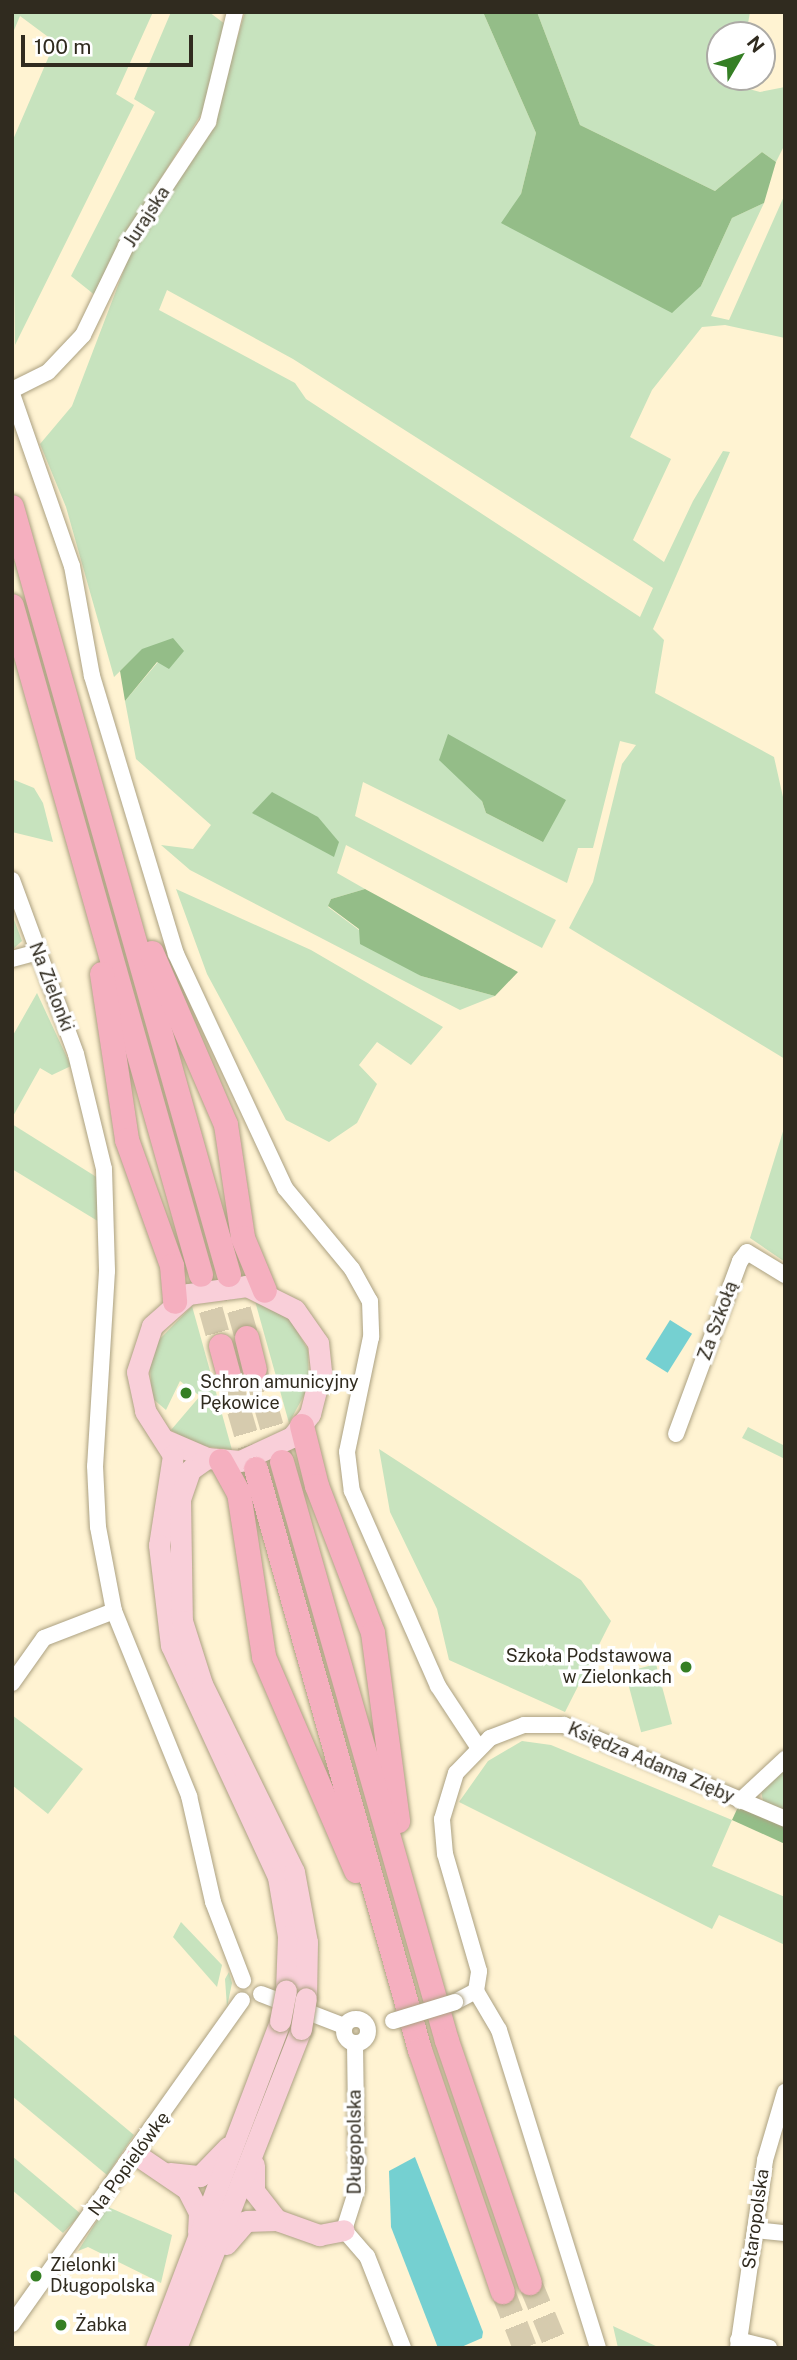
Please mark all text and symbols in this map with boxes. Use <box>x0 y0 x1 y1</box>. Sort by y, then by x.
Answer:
scale bar <box>24 21 196 65</box>
north arrow <box>706 21 776 91</box>
text: N <box>743 31 769 57</box>
text: 100 m <box>34 34 91 59</box>
street label: Jurajska <box>119 183 175 251</box>
street label: Na Zielonki <box>24 939 78 1035</box>
street label: Za Szkołą <box>694 1279 742 1363</box>
place label: Schron amunicyjny Pękowice <box>200 1372 359 1414</box>
marker: Schron amunicyjny Pękowice <box>178 1385 194 1401</box>
place label: Szkoła Podstawowa w Zielonkach <box>506 1646 672 1688</box>
marker: Szkoła Podstawowa w Zielonkach <box>678 1659 694 1675</box>
street label: Księdza Adama Zięby <box>565 1718 737 1808</box>
street label: Długopolska <box>344 2089 366 2195</box>
street label: Na Popielówkę <box>84 2108 174 2220</box>
street label: Staropolska <box>738 2168 774 2270</box>
place label: Zielonki Długopolska <box>50 2255 155 2298</box>
marker: Zielonki Długopolska <box>28 2268 44 2284</box>
place label: Żabka <box>75 2314 127 2336</box>
marker: Żabka <box>53 2317 69 2333</box>

